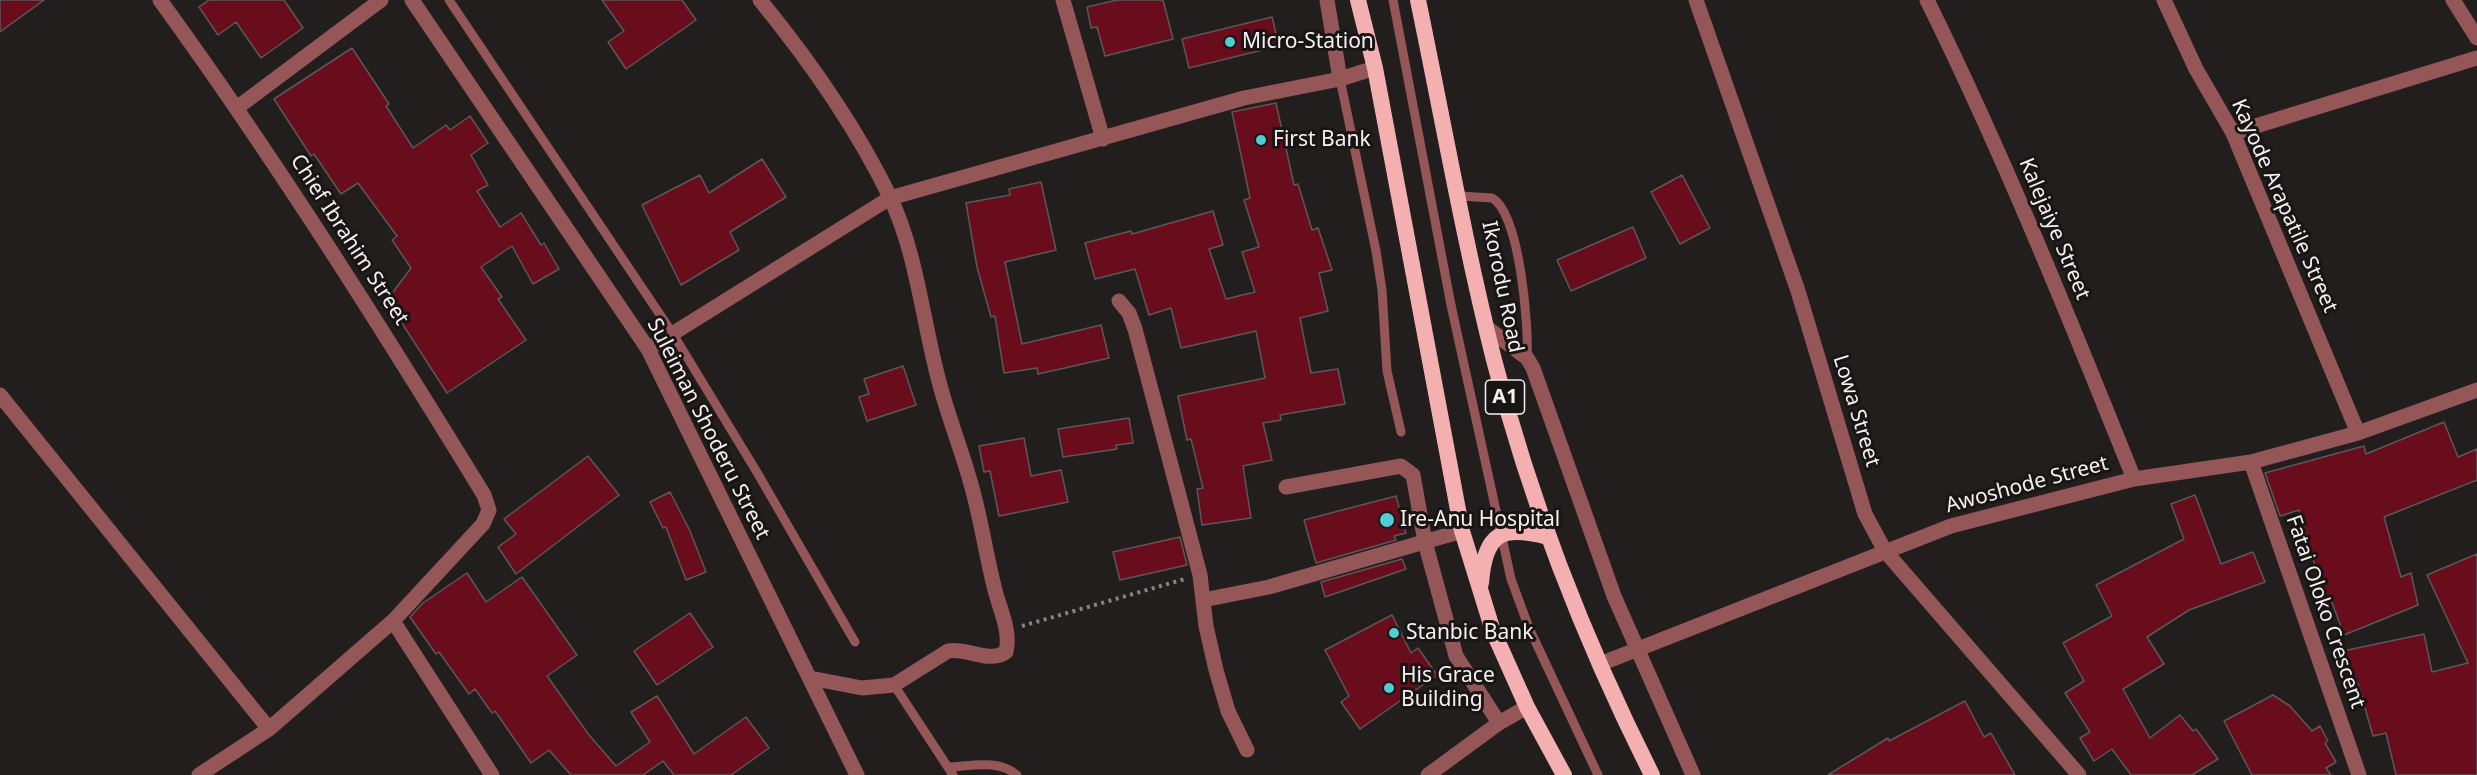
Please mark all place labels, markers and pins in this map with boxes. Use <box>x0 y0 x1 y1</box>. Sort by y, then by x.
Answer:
place label: Micro-Station <box>1242 29 1374 55</box>
marker: Micro-Station <box>1223 35 1237 49</box>
place label: First Bank <box>1273 127 1371 153</box>
marker: First Bank <box>1254 133 1268 147</box>
place label: Ire-Anu Hospital <box>1400 507 1560 533</box>
marker: Ire-Anu Hospital <box>1378 511 1396 529</box>
place label: Stanbic Bank <box>1406 620 1533 646</box>
marker: Stanbic Bank <box>1387 626 1401 640</box>
place label: His Grace Building <box>1401 663 1495 713</box>
marker: His Grace Building <box>1382 681 1396 695</box>

